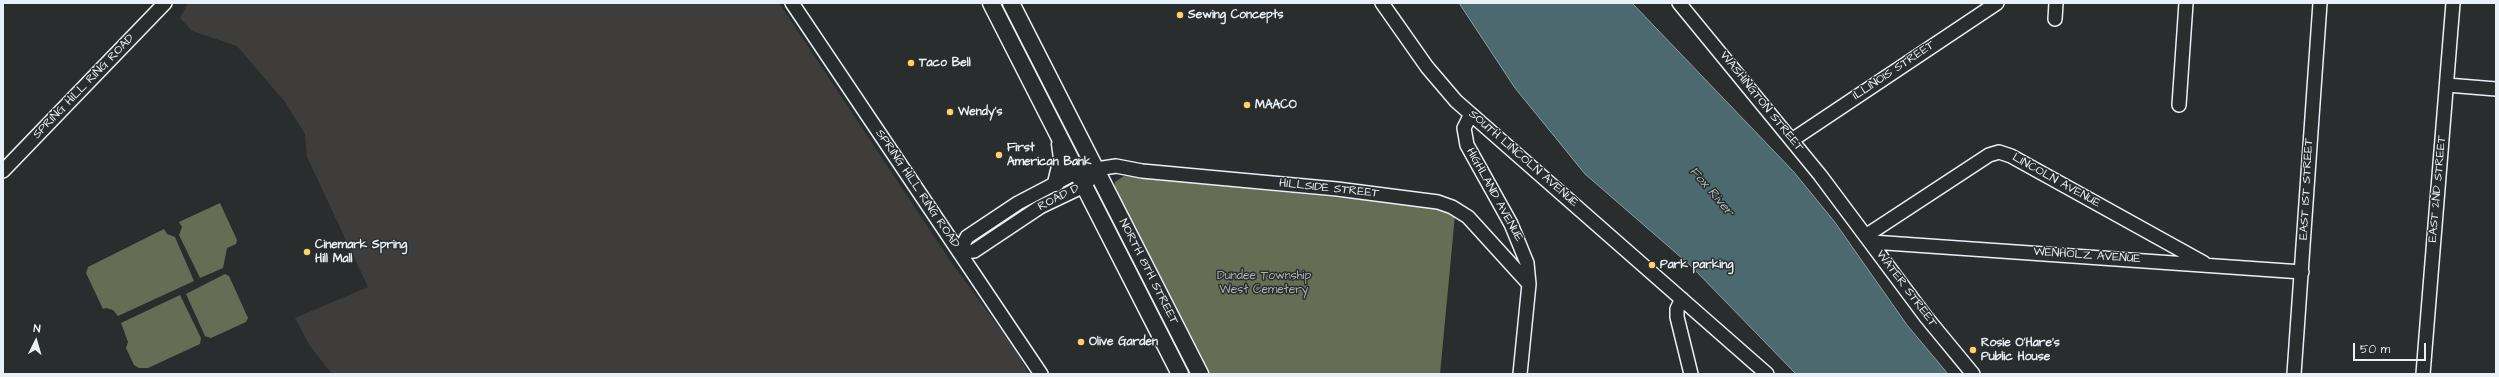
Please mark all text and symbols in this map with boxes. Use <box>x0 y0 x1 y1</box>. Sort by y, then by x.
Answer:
place label: Sewing Concepts <box>1188 8 1284 22</box>
marker: Sewing Concepts <box>1175 10 1185 20</box>
street label: SPRING HILL RING ROAD <box>30 32 138 142</box>
street label: ILLINOIS STREET <box>1850 38 1938 104</box>
street label: WASHINGTON STREET <box>1716 49 1806 155</box>
place label: Taco Bell <box>919 56 971 70</box>
marker: Taco Bell <box>906 58 916 68</box>
place label: MAACO <box>1255 98 1297 112</box>
marker: MAACO <box>1242 100 1252 110</box>
place label: Wendy's <box>958 105 1002 119</box>
marker: Wendy's <box>945 107 955 117</box>
street label: SOUTH LINCOLN AVENUE <box>1465 107 1581 211</box>
street label: SPRING HILL RING ROAD <box>872 127 962 251</box>
street label: EAST 2ND STREET <box>2426 135 2450 243</box>
street label: EAST 1ST STREET <box>2297 138 2317 240</box>
place label: First American Bank <box>1007 141 1091 169</box>
street label: HIGHLAND AVENUE <box>1462 146 1526 244</box>
marker: First American Bank <box>994 150 1004 160</box>
street label: LINCOLN AVENUE <box>2009 151 2103 211</box>
water label: Fox River <box>1685 164 1737 220</box>
street label: HILLSIDE STREET <box>1278 177 1380 201</box>
street label: ROAD D <box>1036 181 1082 215</box>
street label: NORTH 8TH STREET <box>1115 217 1181 327</box>
place label: Cinemark Spring Hill Mall <box>315 238 407 266</box>
street label: WENHOLZ AVENUE <box>2033 245 2141 267</box>
marker: Cinemark Spring Hill Mall <box>302 247 312 257</box>
street label: WATER STREET <box>1872 248 1940 330</box>
place label: Park parking <box>1660 258 1733 272</box>
marker: Park parking <box>1647 260 1657 270</box>
park label: Dundee Township West Cemetery <box>1217 269 1311 297</box>
north arrow <box>16 321 56 361</box>
text: N <box>33 321 41 336</box>
place label: Olive Garden <box>1089 335 1158 349</box>
scale bar <box>2355 335 2428 361</box>
place label: Rosie O'Hare's Public House <box>1981 336 2060 364</box>
marker: Olive Garden <box>1076 337 1086 347</box>
text: 50 m <box>2360 341 2390 358</box>
marker: Rosie O'Hare's Public House <box>1968 345 1978 355</box>

